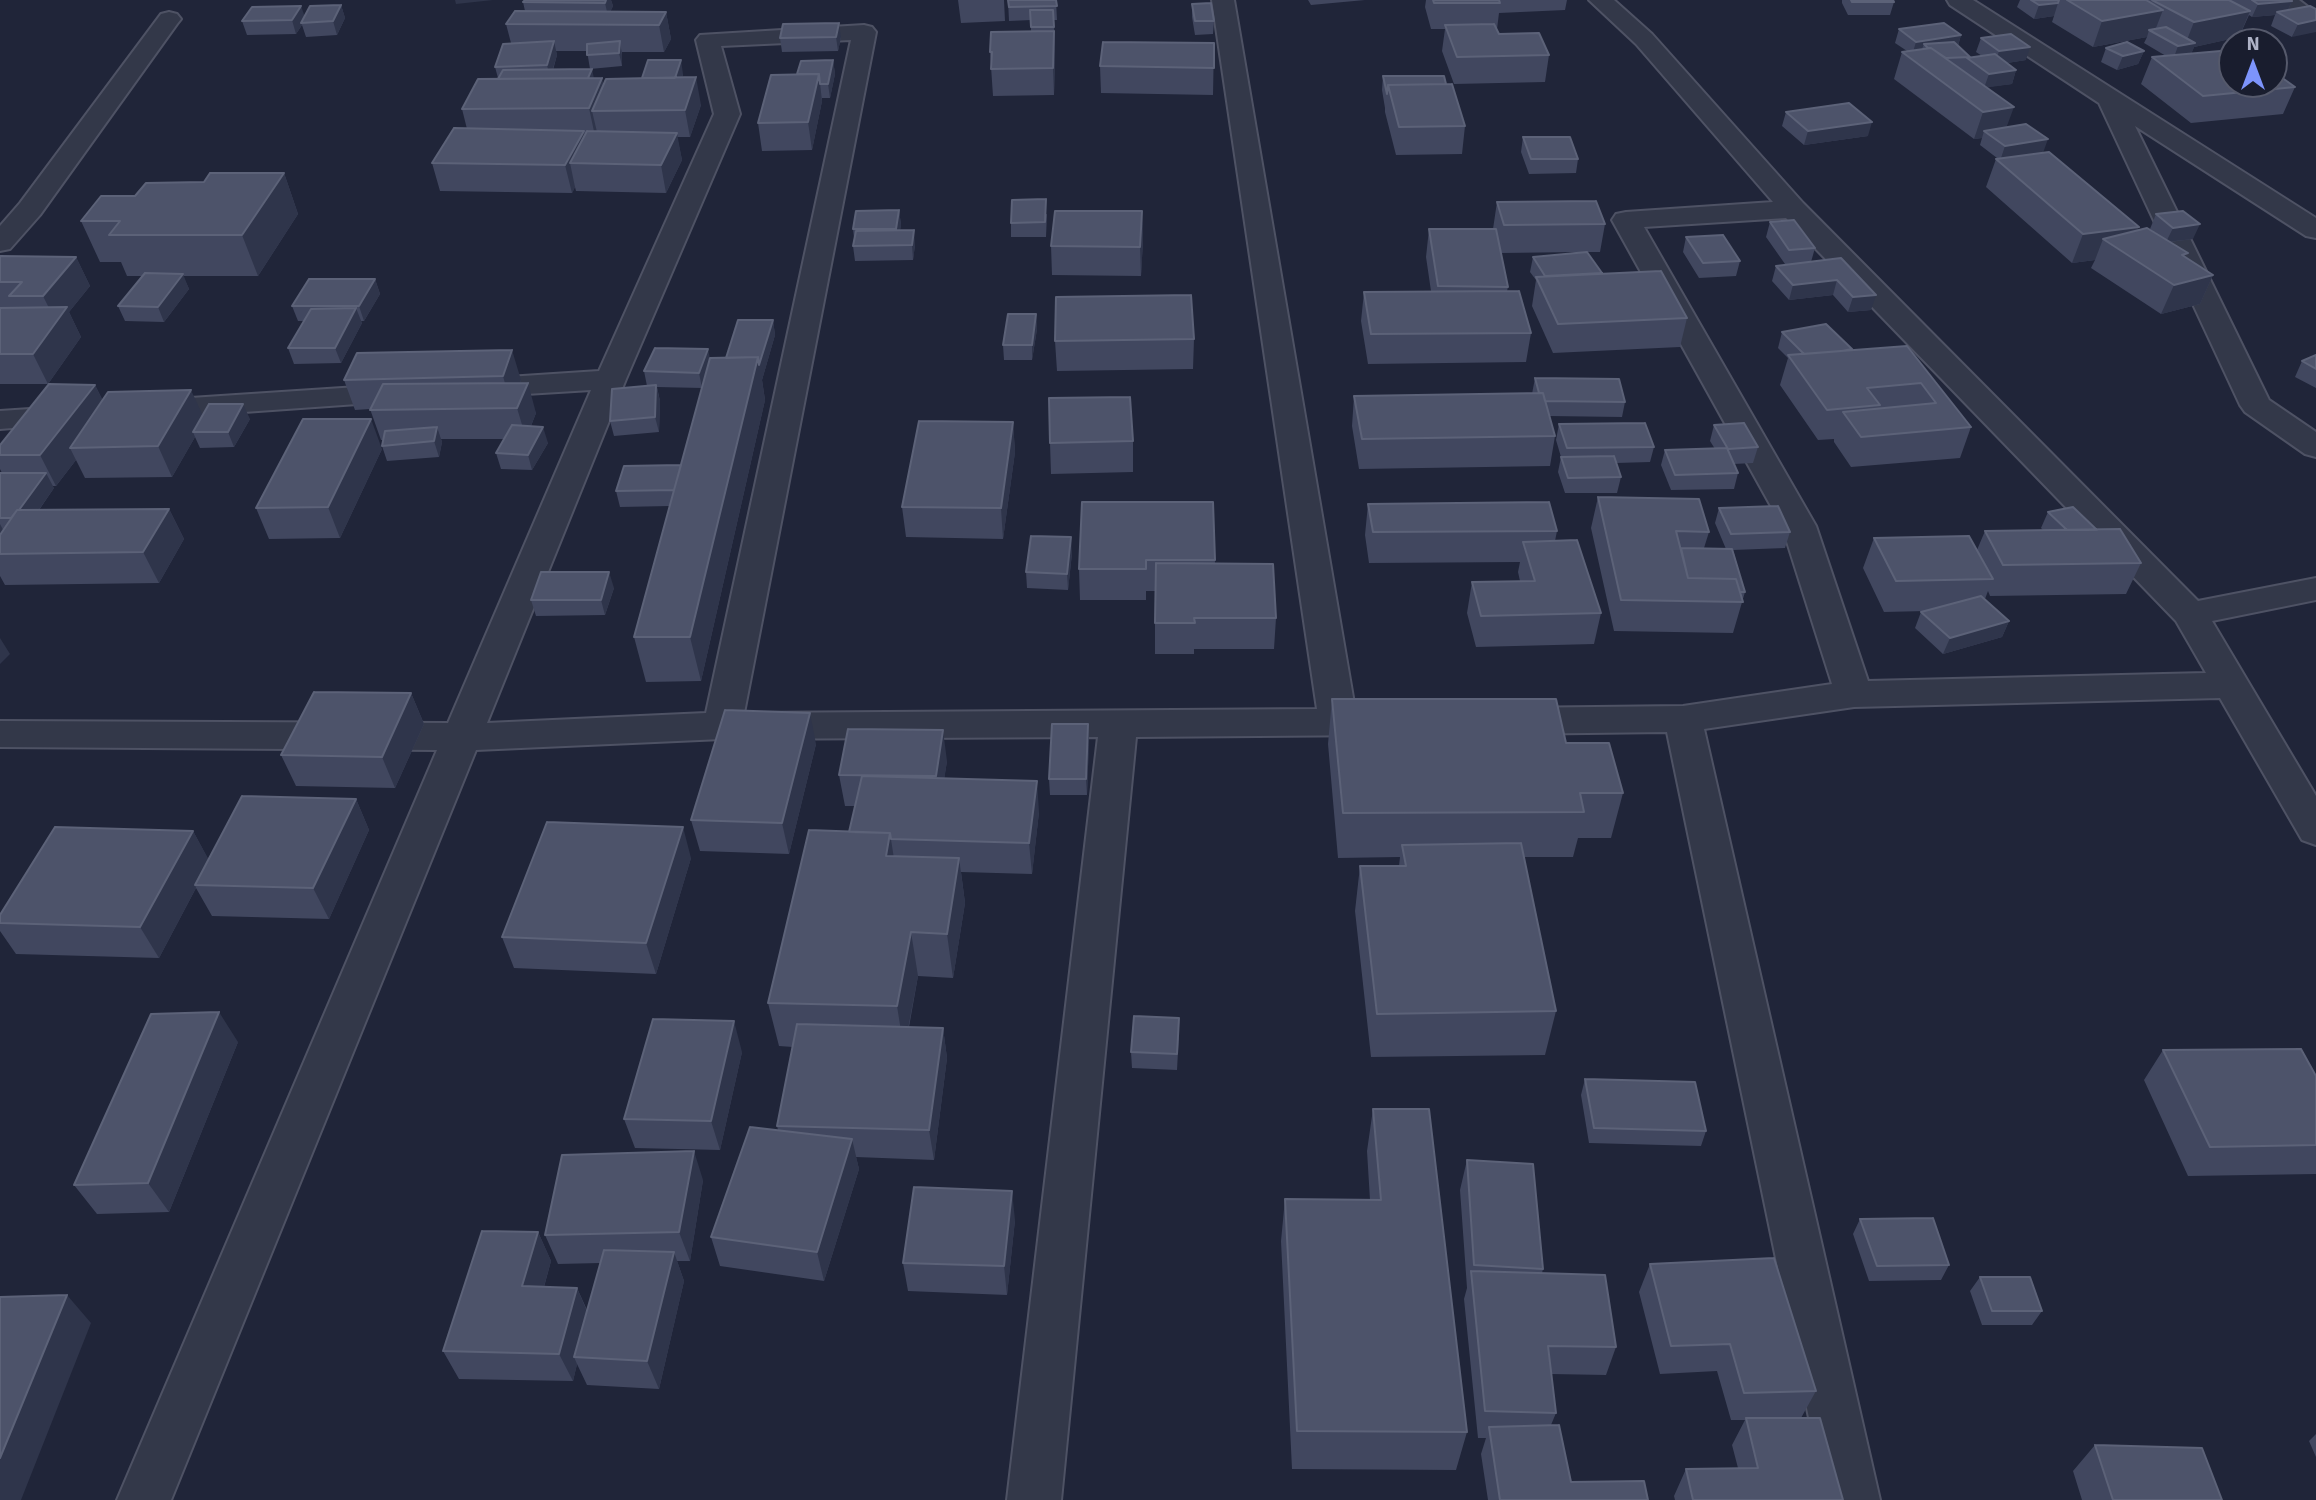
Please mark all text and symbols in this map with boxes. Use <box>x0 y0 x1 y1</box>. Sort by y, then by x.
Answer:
north arrow <box>2218 28 2288 98</box>
text: N <box>2246 32 2260 56</box>

